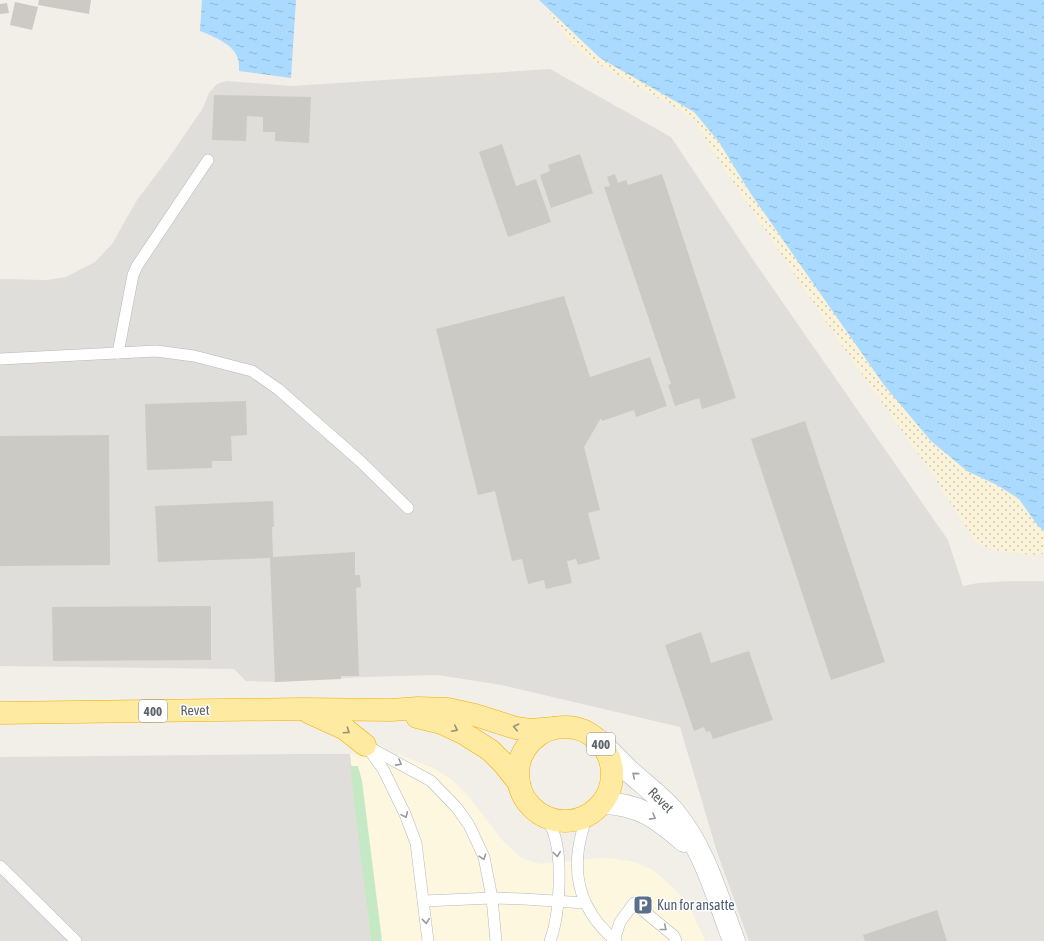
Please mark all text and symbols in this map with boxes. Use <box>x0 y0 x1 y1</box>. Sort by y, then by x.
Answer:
road number: 400 <box>139 700 167 722</box>
street label: Revet <box>180 702 210 718</box>
one-way arrow <box>513 723 520 732</box>
one-way arrow <box>451 724 458 732</box>
one-way arrow <box>343 726 350 734</box>
road number: 400 <box>587 733 615 755</box>
one-way arrow <box>395 759 402 766</box>
one-way arrow <box>632 773 639 780</box>
street label: Revet <box>645 784 677 816</box>
one-way arrow <box>400 810 408 818</box>
one-way arrow <box>649 812 656 819</box>
one-way arrow <box>552 851 561 857</box>
one-way arrow <box>478 854 487 861</box>
parking icon: Kun for ansatte <box>632 894 654 916</box>
place label: Kun for ansatte <box>657 897 735 913</box>
one-way arrow <box>421 918 430 924</box>
one-way arrow <box>660 923 667 930</box>

